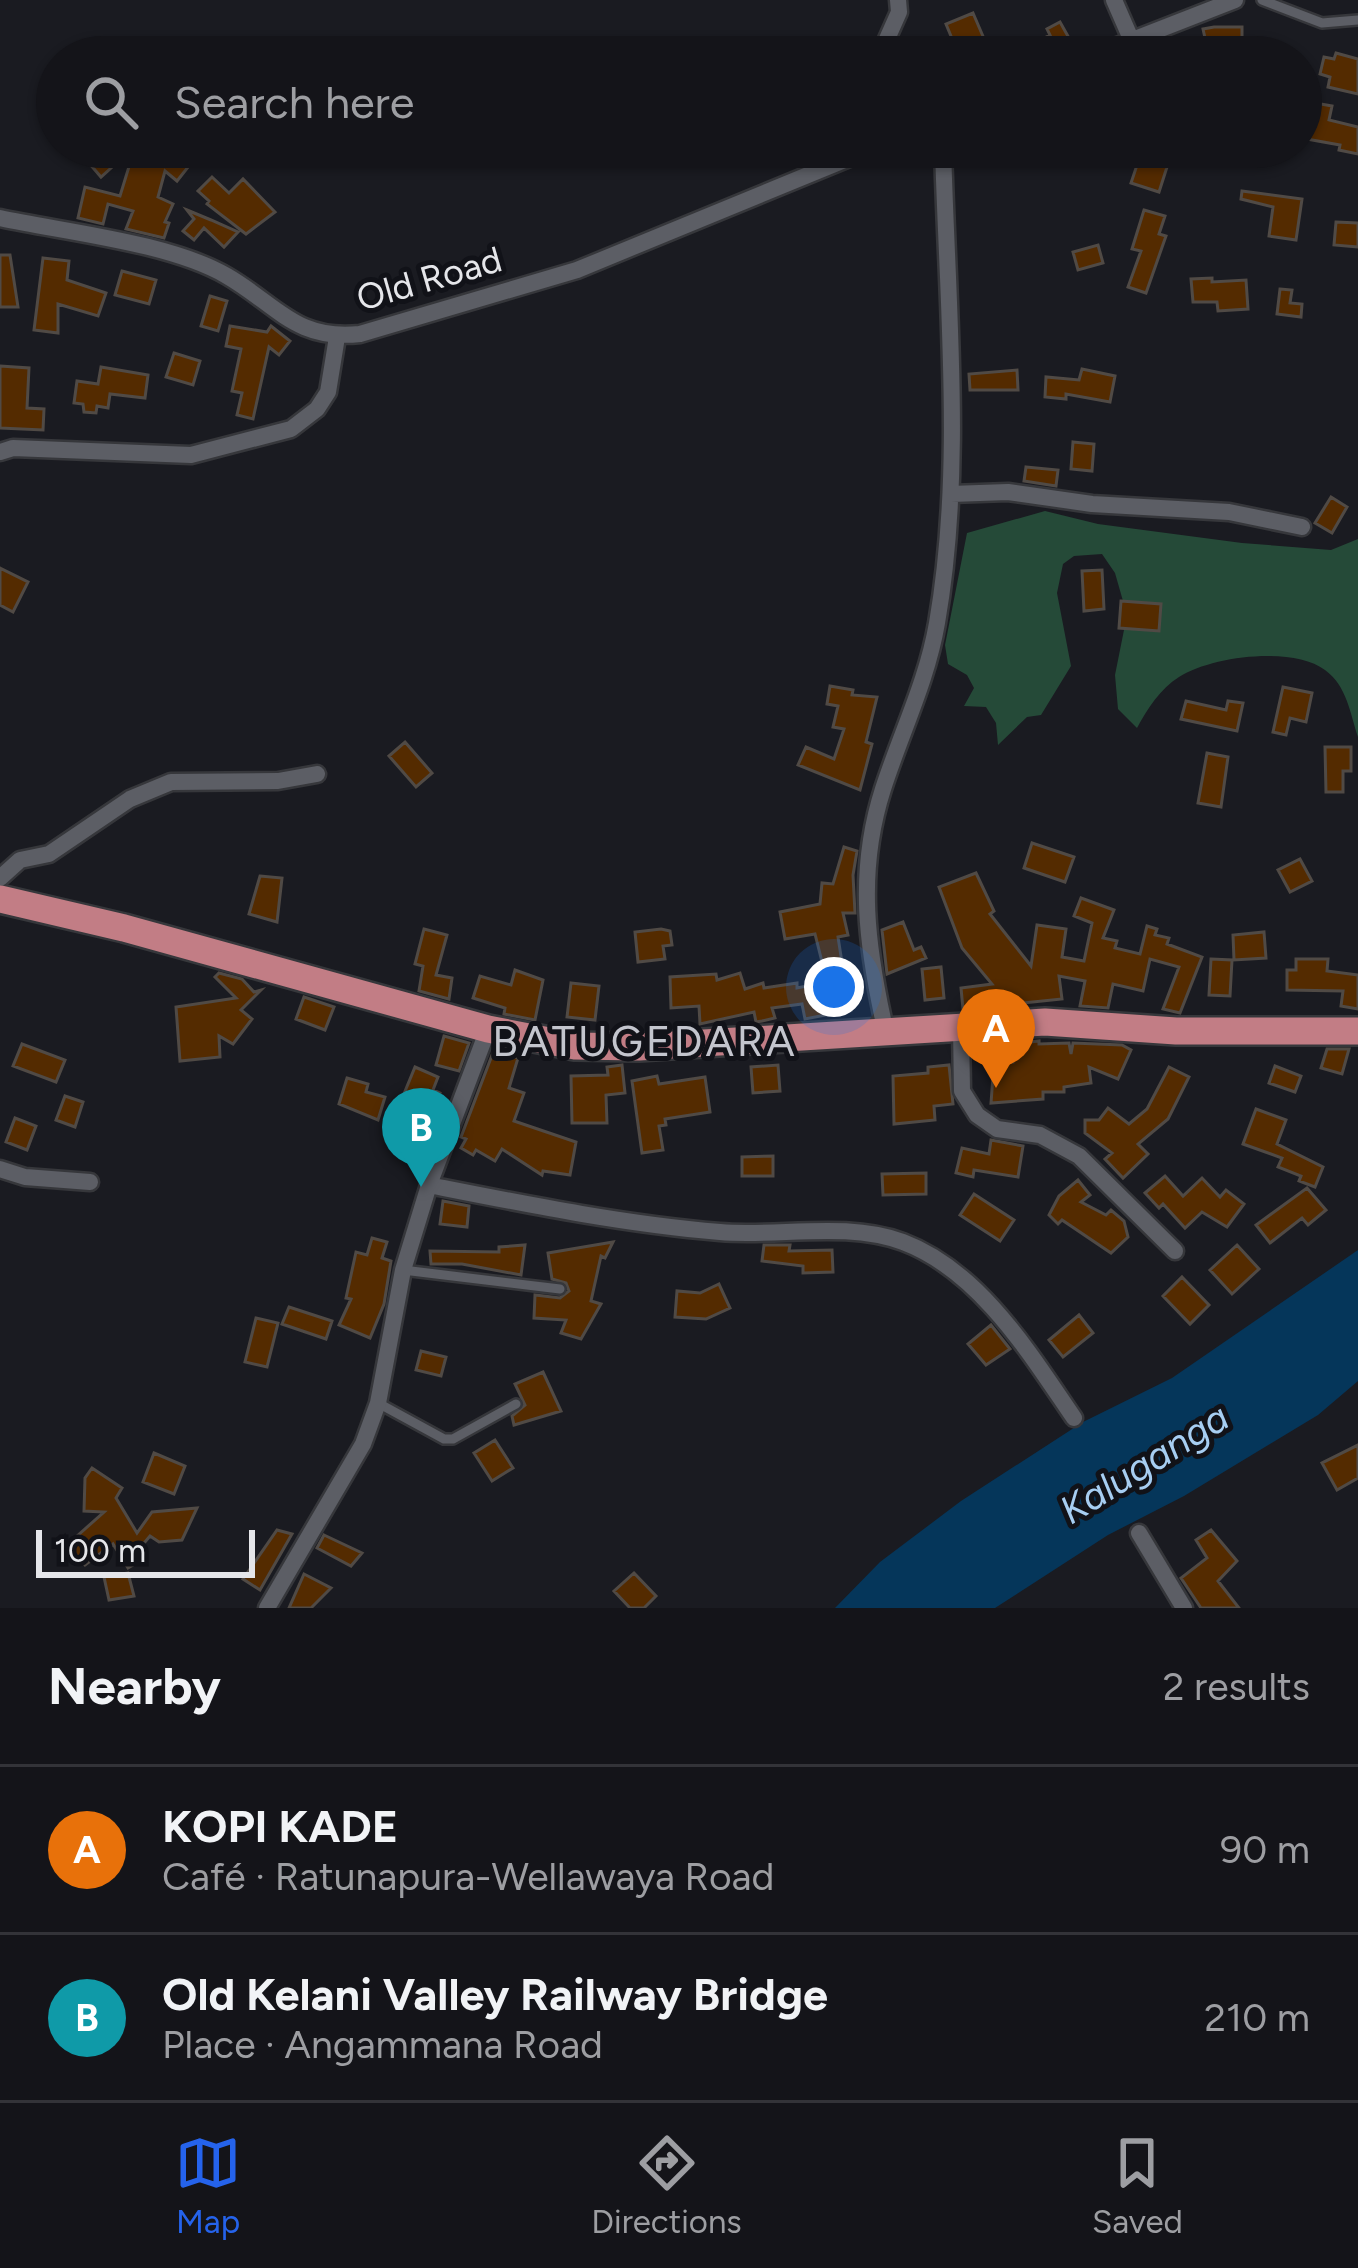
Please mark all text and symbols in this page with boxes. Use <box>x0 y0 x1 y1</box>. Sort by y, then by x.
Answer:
search box <box>36 36 1322 168</box>
icon: search <box>78 69 144 135</box>
text: Search here <box>174 75 414 129</box>
street label: Old Road <box>352 237 507 320</box>
your location <box>804 957 864 1017</box>
pin: A <box>957 989 1035 1088</box>
district label: BATUGEDARA <box>492 1016 798 1067</box>
pin: B <box>382 1088 460 1187</box>
water label: Kaluganga <box>1051 1393 1237 1534</box>
scale bar <box>36 1524 255 1577</box>
text: 100 m <box>54 1531 146 1570</box>
text: Nearby <box>48 1656 221 1717</box>
text: 2 results <box>1163 1663 1310 1710</box>
text: KOPI KADE <box>162 1799 398 1853</box>
text: A <box>73 1826 101 1873</box>
text: 90 m <box>1220 1826 1310 1873</box>
text: Café · Ratunapura-Wellawaya Road <box>162 1853 774 1900</box>
text: Old Kelani Valley Railway Bridge <box>162 1967 828 2021</box>
text: B <box>75 1994 99 2041</box>
text: 210 m <box>1204 1994 1310 2041</box>
text: Place · Angammana Road <box>162 2021 603 2068</box>
tab: Map <box>175 2130 241 2241</box>
tab: Directions <box>591 2130 742 2241</box>
tab: Saved <box>1092 2130 1183 2241</box>

